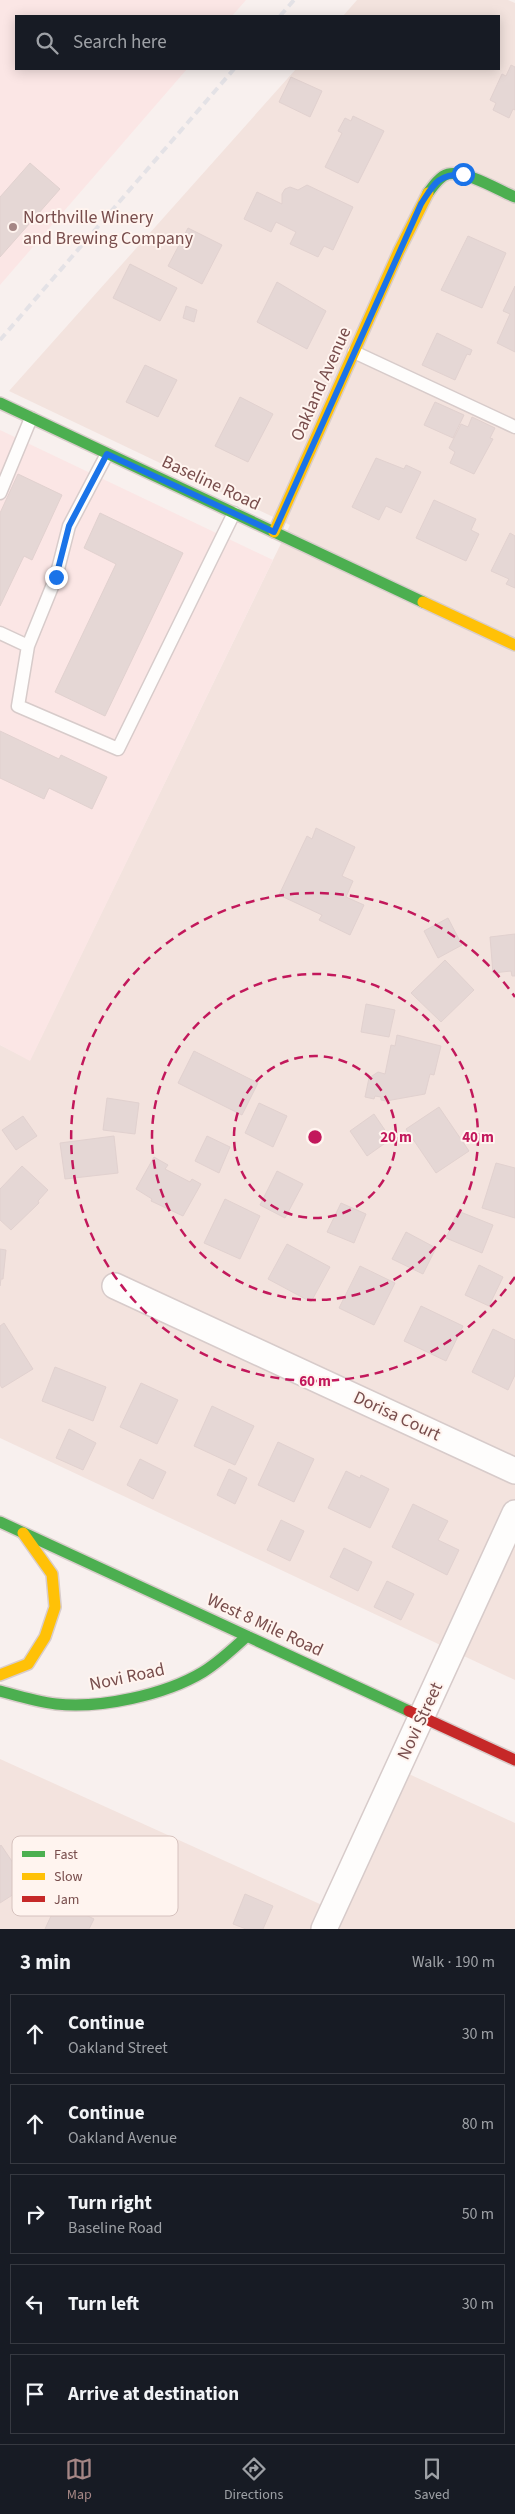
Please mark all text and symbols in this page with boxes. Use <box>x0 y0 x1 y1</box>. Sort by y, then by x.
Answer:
search box <box>15 15 500 70</box>
icon: search <box>33 29 61 57</box>
text: Search here <box>73 29 167 56</box>
route start <box>452 163 475 186</box>
place label: Northville Winery and Brewing Company <box>23 205 194 251</box>
marker: Northville Winery and Brewing Company <box>7 221 19 233</box>
street label: Oakland Avenue <box>285 323 357 445</box>
street label: Baseline Road <box>158 449 264 517</box>
route end <box>45 566 68 589</box>
text: 20 m <box>380 1127 412 1148</box>
text: 40 m <box>462 1127 494 1148</box>
centre of rings <box>306 1128 324 1146</box>
text: 60 m <box>299 1371 331 1392</box>
street label: Dorisa Court <box>349 1385 445 1447</box>
street label: West 8 Mile Road <box>203 1587 327 1663</box>
street label: Novi Road <box>87 1657 167 1697</box>
street label: Novi Street <box>391 1678 449 1764</box>
legend <box>12 1836 178 1916</box>
text: Fast <box>54 1845 78 1865</box>
text: Slow <box>54 1867 83 1887</box>
text: Jam <box>54 1890 79 1910</box>
text: 3 min <box>20 1947 71 1977</box>
text: Walk · 190 m <box>412 1951 495 1973</box>
text: Continue <box>68 2010 145 2037</box>
icon: ahead <box>21 2020 49 2048</box>
text: 30 m <box>462 2023 494 2045</box>
text: Oakland Street <box>68 2037 168 2059</box>
text: Continue <box>68 2100 145 2127</box>
icon: ahead <box>21 2110 49 2138</box>
text: 80 m <box>462 2113 494 2135</box>
text: Oakland Avenue <box>68 2127 177 2149</box>
text: Turn right <box>68 2190 152 2217</box>
icon: right <box>21 2200 49 2228</box>
text: 50 m <box>462 2203 494 2225</box>
text: Baseline Road <box>68 2217 162 2239</box>
icon: left <box>21 2290 49 2318</box>
text: Turn left <box>68 2291 139 2318</box>
text: 30 m <box>462 2293 494 2315</box>
icon: arrive <box>21 2380 49 2408</box>
text: Arrive at destination <box>68 2381 239 2408</box>
tab: Map <box>65 2455 93 2505</box>
tab: Directions <box>224 2455 283 2505</box>
tab: Saved <box>414 2455 450 2505</box>

